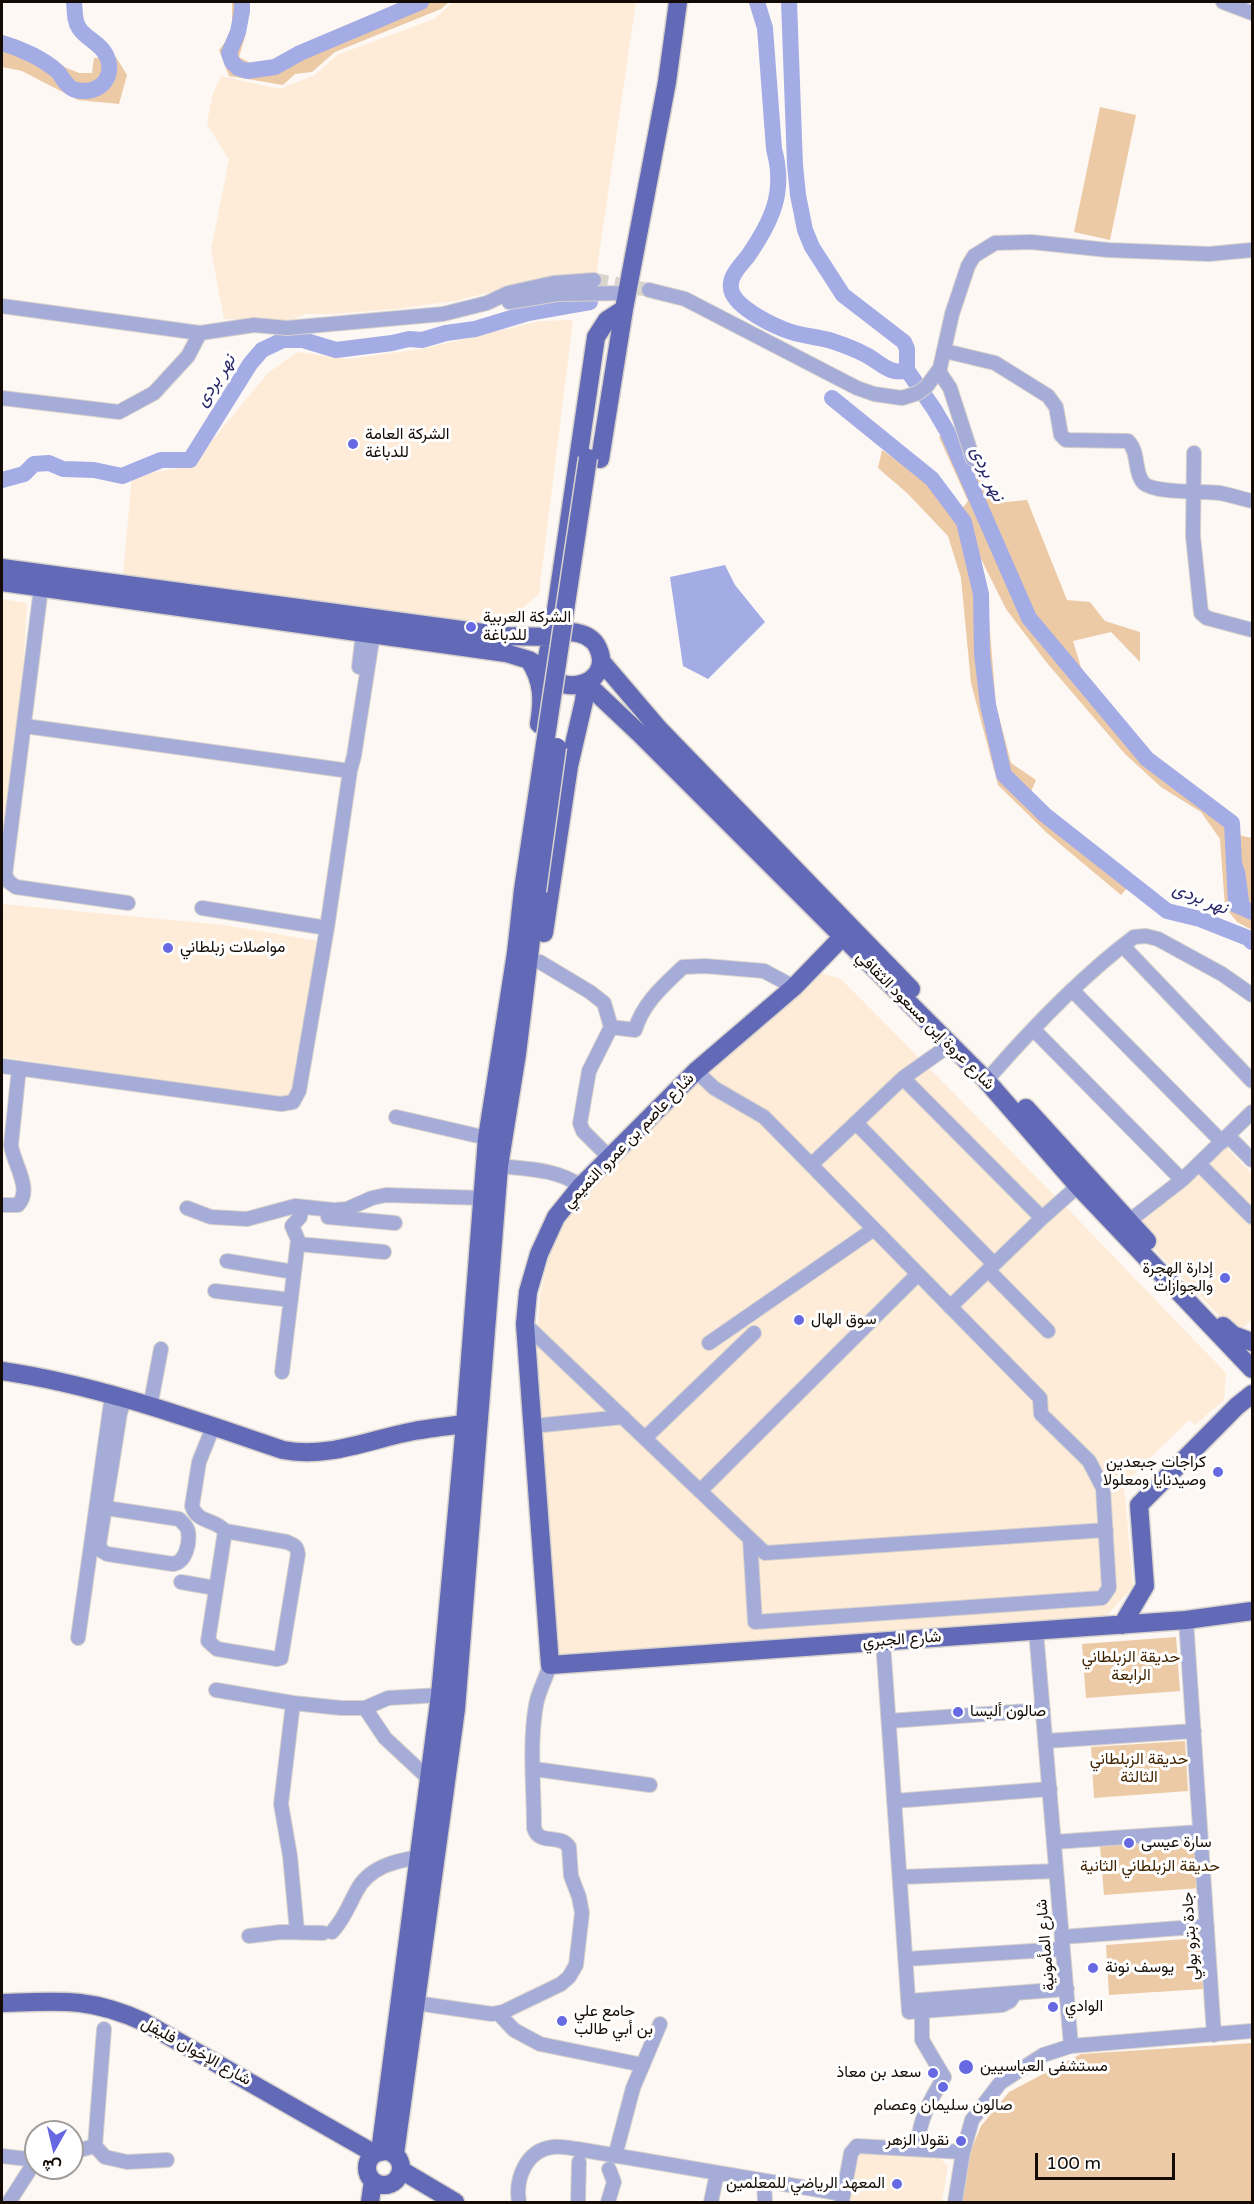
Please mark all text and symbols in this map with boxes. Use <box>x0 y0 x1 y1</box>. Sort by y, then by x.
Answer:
water label: نهر بردى <box>191 351 241 411</box>
place label: الشركة العامة للدباغة <box>365 425 450 463</box>
marker: الشركة العامة للدباغة <box>346 437 360 451</box>
water label: نهر بردى <box>965 443 1009 505</box>
place label: الشركة العربية للدباغة <box>483 608 571 646</box>
marker: الشركة العربية للدباغة <box>464 620 478 634</box>
water label: نهر بردى <box>1169 878 1231 920</box>
place label: مواصلات زبلطاني <box>180 938 285 958</box>
marker: مواصلات زبلطاني <box>161 941 175 955</box>
street label: شارع عروة إبن مسعود الثقافي <box>852 948 998 1094</box>
street label: شارع عاصم بن عمرو التميمي <box>559 1069 699 1213</box>
place label: إدارة الهجرة والجوازات <box>1143 1259 1213 1297</box>
marker: إدارة الهجرة والجوازات <box>1218 1271 1232 1285</box>
place label: سوق الهال <box>811 1310 877 1330</box>
marker: سوق الهال <box>792 1313 806 1327</box>
place label: كراجات جبعدين وصيدنايا ومعلولا <box>1103 1453 1206 1491</box>
marker: كراجات جبعدين وصيدنايا ومعلولا <box>1211 1465 1225 1479</box>
street label: شارع الجبري <box>862 1628 942 1652</box>
park label: حديقة الزبلطاني الرابعة <box>1082 1648 1180 1686</box>
place label: صالون أليسا <box>970 1702 1046 1722</box>
marker: صالون أليسا <box>951 1705 965 1719</box>
park label: حديقة الزبلطاني الثالثة <box>1090 1750 1188 1788</box>
place label: سارة عيسى <box>1141 1833 1212 1853</box>
marker: سارة عيسى <box>1122 1836 1136 1850</box>
park label: حديقة الزبلطاني الثانية <box>1080 1857 1220 1877</box>
street label: جادة بترو بولي <box>1178 1891 1204 1981</box>
street label: شارع المأمونية <box>1032 1898 1060 1992</box>
place label: يوسف نونة <box>1105 1958 1174 1978</box>
marker: يوسف نونة <box>1086 1961 1100 1975</box>
place label: الوادي <box>1065 1997 1103 2017</box>
marker: الوادي <box>1046 2000 1060 2014</box>
place label: جامع علي بن أبي طالب <box>574 2002 653 2040</box>
street label: شارع الإخوان فليفل <box>138 2014 254 2090</box>
marker: جامع علي بن أبي طالب <box>555 2014 569 2028</box>
place label: مستشفى العباسيين <box>980 2057 1108 2077</box>
marker: مستشفى العباسيين <box>957 2058 975 2076</box>
place label: سعد بن معاذ <box>837 2063 921 2083</box>
marker: سعد بن معاذ <box>926 2066 940 2080</box>
marker: صالون سليمان وعصام <box>936 2080 950 2094</box>
place label: صالون سليمان وعصام <box>873 2096 1013 2116</box>
north arrow <box>24 2120 84 2180</box>
place label: نقولا الزهر <box>886 2131 949 2151</box>
marker: نقولا الزهر <box>954 2134 968 2148</box>
scale bar <box>1038 2141 1178 2179</box>
text: 100 m <box>1046 2152 1101 2174</box>
text: ش <box>41 2155 63 2177</box>
place label: المعهد الرياضي للمعلمين <box>726 2174 885 2194</box>
marker: المعهد الرياضي للمعلمين <box>890 2177 904 2191</box>

